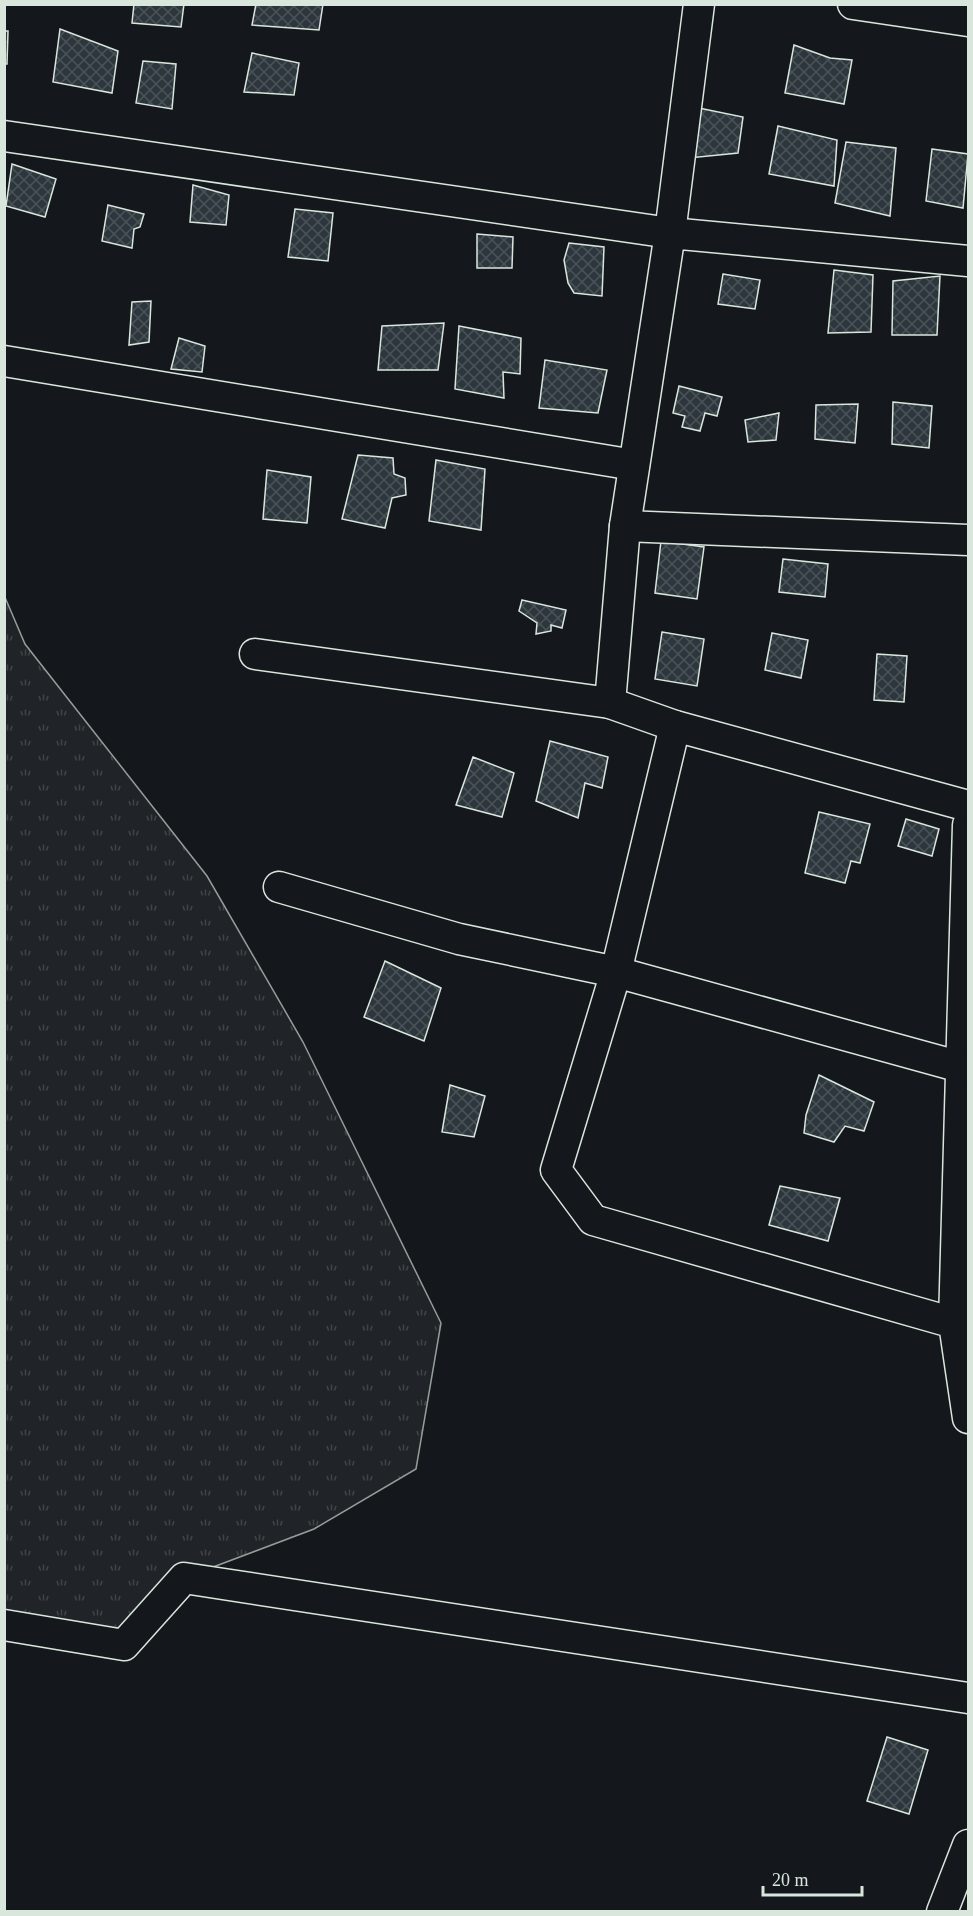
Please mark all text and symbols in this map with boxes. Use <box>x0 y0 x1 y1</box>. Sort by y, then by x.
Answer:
scale bar <box>763 1859 862 1897</box>
text: 20 m <box>772 1870 809 1890</box>

